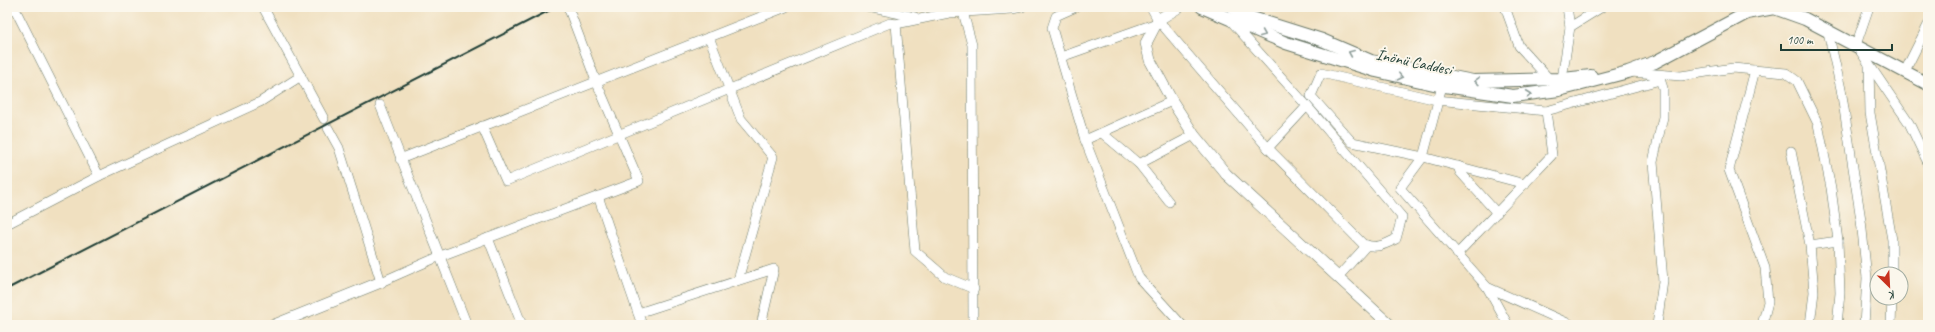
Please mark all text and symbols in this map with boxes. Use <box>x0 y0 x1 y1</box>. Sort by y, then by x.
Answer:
scale bar <box>1781 26 1892 52</box>
one-way arrow <box>1260 29 1267 37</box>
text: 100 m <box>1787 32 1814 48</box>
street label: İnönü Caddesi <box>1374 44 1456 80</box>
one-way arrow <box>1348 49 1355 57</box>
one-way arrow <box>1397 72 1404 80</box>
one-way arrow <box>1474 77 1480 85</box>
one-way arrow <box>1526 90 1532 99</box>
north arrow <box>1869 266 1909 306</box>
text: K <box>1885 288 1898 304</box>

